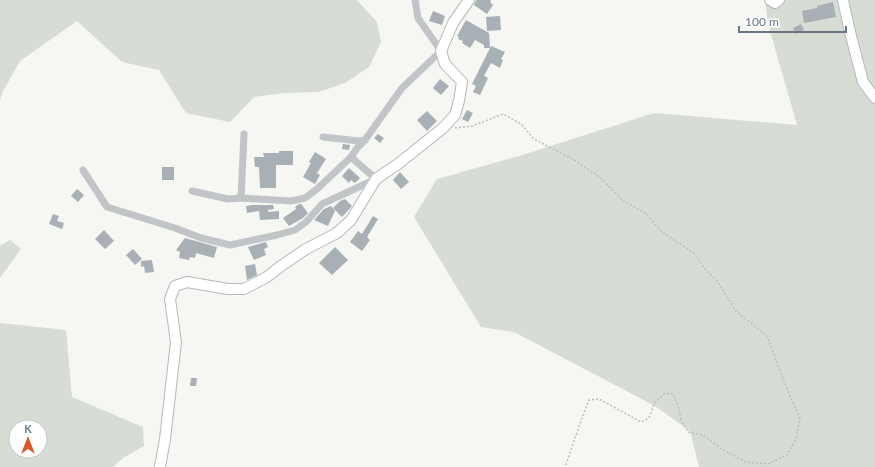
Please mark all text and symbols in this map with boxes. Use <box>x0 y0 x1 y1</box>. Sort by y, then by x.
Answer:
scale bar <box>739 8 846 34</box>
text: 100 m <box>745 14 779 29</box>
north arrow <box>8 419 48 459</box>
text: K <box>24 422 32 435</box>

